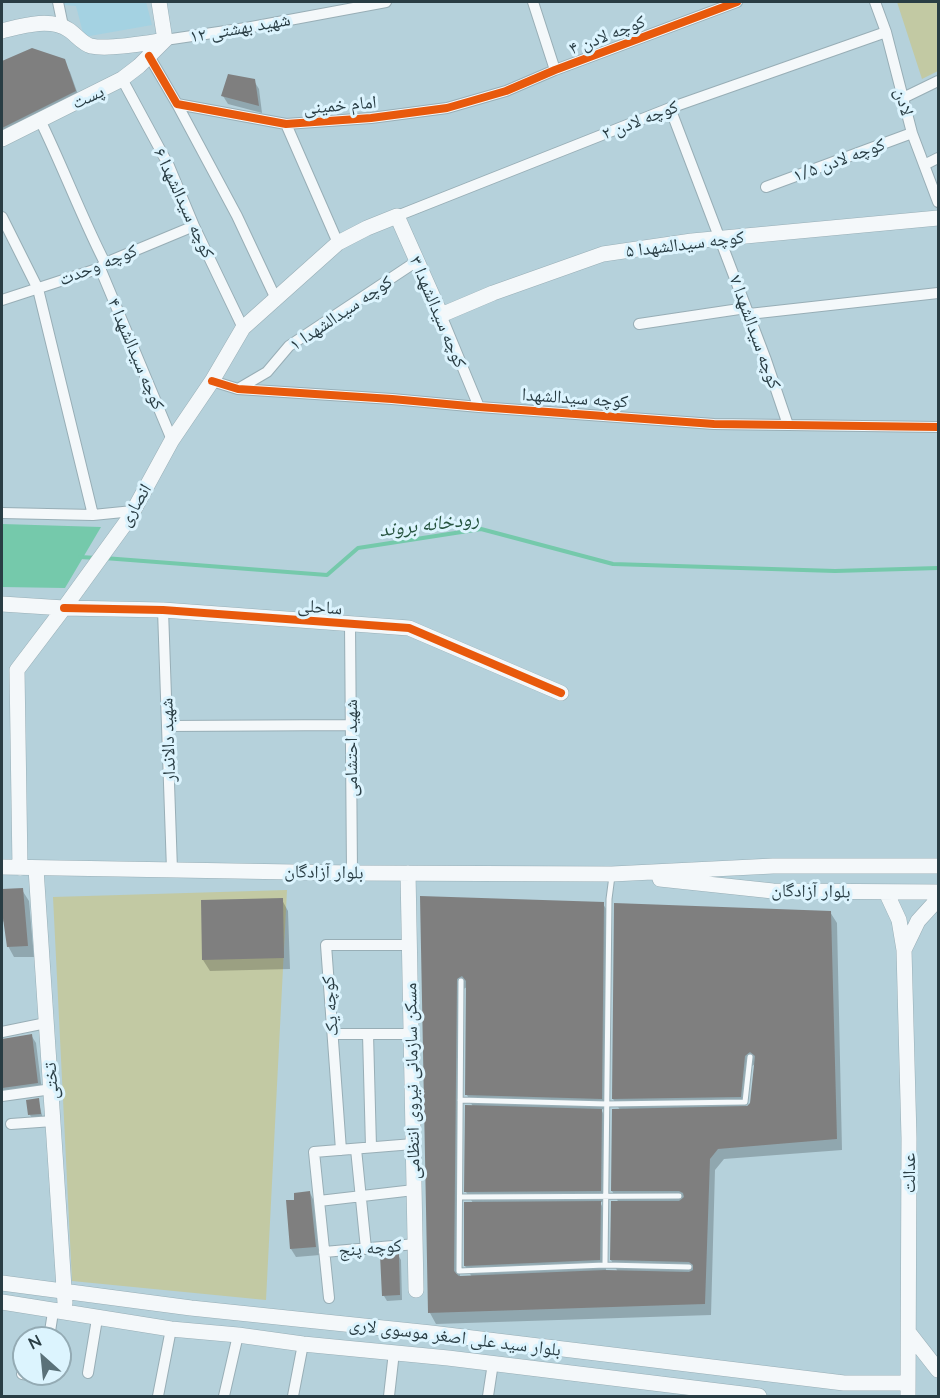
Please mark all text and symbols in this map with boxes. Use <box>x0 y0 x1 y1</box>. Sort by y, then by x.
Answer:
street label: شهید بهشتی ۱۲ <box>188 9 292 47</box>
street label: کوچه لادن ۴ <box>566 11 648 59</box>
street label: پست <box>69 80 107 114</box>
street label: لادن <box>890 86 918 118</box>
street label: امام خمینی <box>302 91 378 119</box>
street label: کوچه لادن ۲ <box>599 96 681 144</box>
street label: کوچه لادن ۱/۵ <box>790 133 888 187</box>
street label: کوچه سیدالشهدا ۶ <box>149 144 219 262</box>
street label: کوچه سیدالشهدا ۵ <box>624 226 746 262</box>
street label: کوچه وحدت <box>56 240 140 290</box>
street label: کوچه سیدالشهدا ۳ <box>405 253 471 371</box>
street label: کوچه سیدالشهدا ۱ <box>285 271 397 355</box>
street label: کوچه سیدالشهدا ۷ <box>724 272 786 392</box>
street label: کوچه سیدالشهدا ۴ <box>103 295 169 413</box>
street label: کوچه سیدالشهدا <box>521 384 629 412</box>
street label: انصاری <box>114 480 156 530</box>
water label: رودخانه بروند <box>378 506 480 542</box>
street label: ساحلی <box>297 595 343 619</box>
street label: شهید دالاندار <box>156 698 180 782</box>
street label: شهید احتشامی <box>340 699 362 797</box>
street label: بلوار آزادگان <box>284 861 364 883</box>
street label: بلوار آزادگان <box>771 880 851 902</box>
street label: کوچه یک <box>317 975 343 1037</box>
street label: مسکن سازمانی نیروی انتظامی <box>399 983 425 1179</box>
street label: تختی <box>39 1062 63 1100</box>
street label: عدالت <box>898 1153 920 1193</box>
street label: کوچه پنج <box>337 1234 403 1262</box>
street label: بلوار سید علی اصغر موسوی لاری <box>348 1313 562 1361</box>
north arrow <box>12 1326 72 1386</box>
text: N <box>25 1330 44 1353</box>

